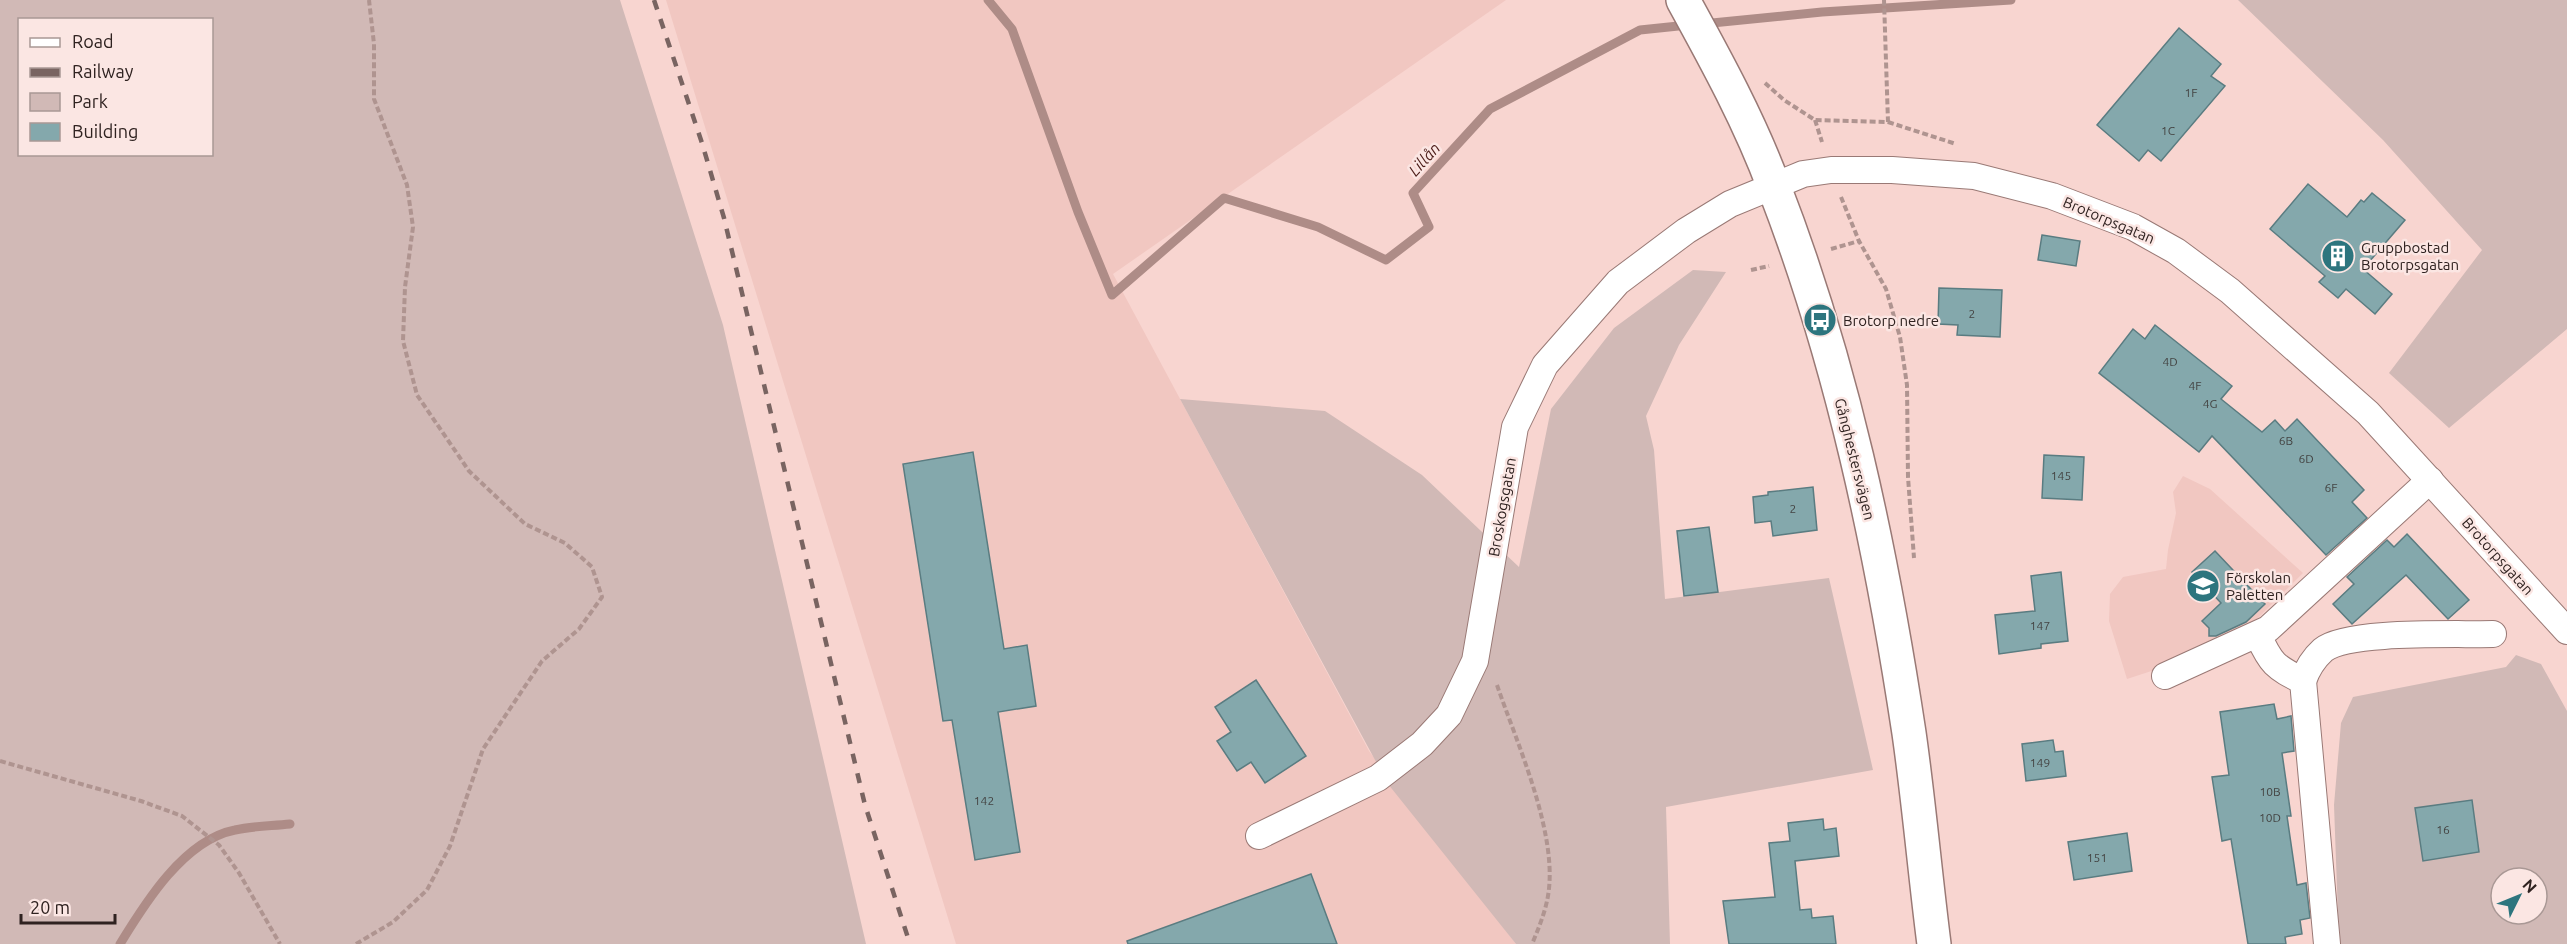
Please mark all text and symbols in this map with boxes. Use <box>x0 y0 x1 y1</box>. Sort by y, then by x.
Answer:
legend <box>18 18 213 156</box>
text: Road <box>72 31 114 51</box>
text: Railway <box>72 61 134 81</box>
house number: 1F <box>2184 86 2198 99</box>
text: Park <box>72 91 108 111</box>
text: Building <box>72 121 138 141</box>
house number: 1C <box>2161 124 2176 137</box>
water label: Lillån <box>1405 139 1443 179</box>
street label: Brotorpsgatan <box>2061 193 2157 247</box>
building icon: Gruppbostad Brotorpsgatan <box>2320 238 2356 274</box>
place label: Gruppbostad Brotorpsgatan <box>2361 239 2459 273</box>
bus stop icon: Brotorp nedre <box>1802 302 1838 338</box>
house number: 2 <box>1969 307 1975 320</box>
place label: Brotorp nedre <box>1843 312 1939 329</box>
house number: 4D <box>2162 355 2178 368</box>
house number: 4F <box>2188 379 2202 392</box>
street label: Gånghestersvägen <box>1832 396 1878 522</box>
house number: 4G <box>2203 397 2217 410</box>
house number: 6B <box>2279 434 2293 447</box>
house number: 6D <box>2298 452 2314 465</box>
street label: Broskogsgatan <box>1485 456 1519 558</box>
house number: 145 <box>2051 469 2071 482</box>
house number: 6F <box>2324 481 2338 494</box>
house number: 2 <box>1790 502 1796 515</box>
street label: Brotorpsgatan <box>2459 514 2537 598</box>
school or university icon: Förskolan Paletten <box>2185 568 2221 604</box>
place label: Förskolan Paletten <box>2226 569 2291 603</box>
house number: 147 <box>2030 619 2050 632</box>
house number: 149 <box>2030 756 2050 769</box>
house number: 10B <box>2259 785 2281 798</box>
house number: 142 <box>974 794 994 807</box>
house number: 10D <box>2259 811 2281 824</box>
house number: 16 <box>2436 823 2450 836</box>
house number: 151 <box>2087 851 2107 864</box>
north arrow <box>2489 866 2549 926</box>
text: N <box>2519 875 2541 896</box>
scale bar <box>21 887 116 925</box>
text: 20 m <box>30 897 70 917</box>

